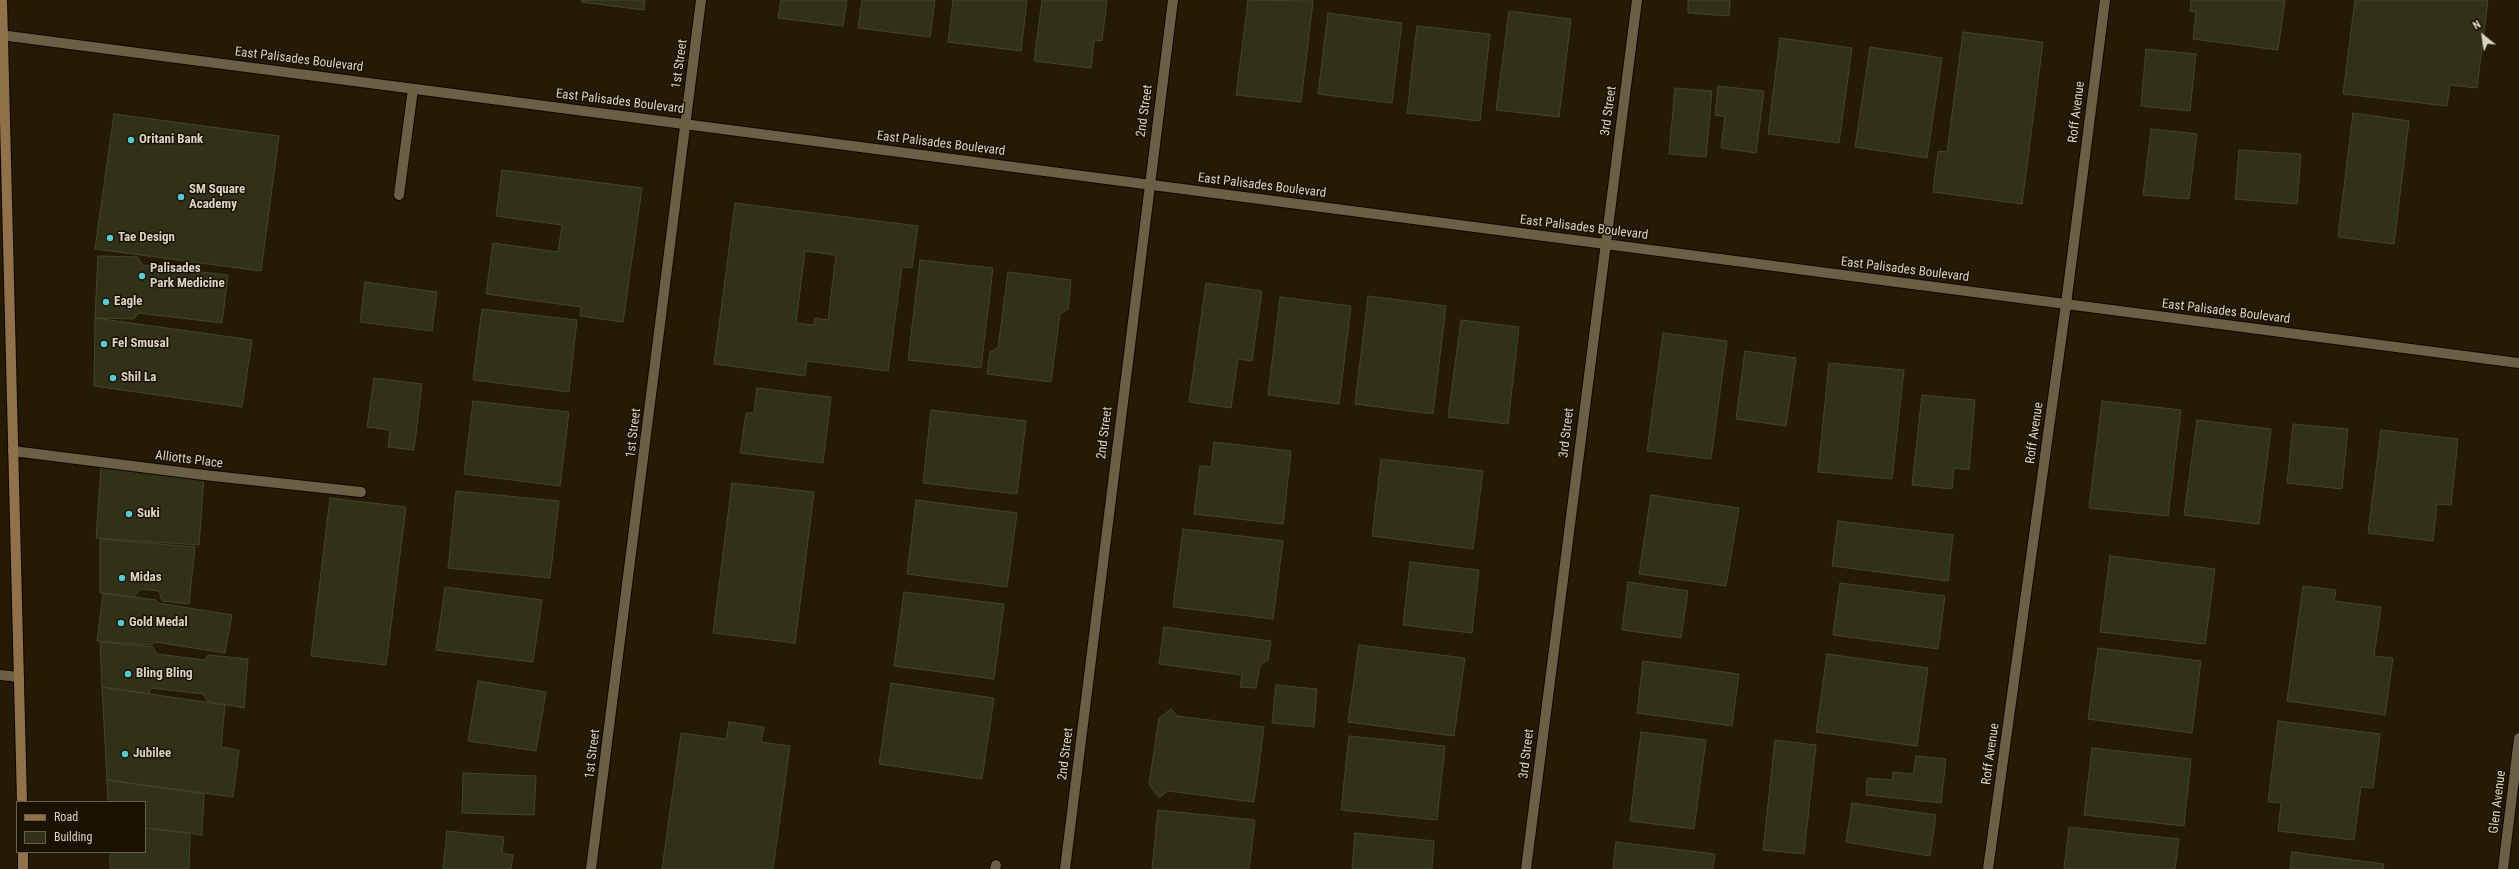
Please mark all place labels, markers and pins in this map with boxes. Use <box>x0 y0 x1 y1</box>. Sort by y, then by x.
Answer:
place label: Oritani Bank <box>139 132 203 148</box>
marker: Oritani Bank <box>126 135 136 145</box>
place label: SM Square Academy <box>189 182 245 213</box>
marker: SM Square Academy <box>176 192 186 202</box>
place label: Tae Design <box>118 230 175 246</box>
marker: Tae Design <box>105 233 115 243</box>
place label: Palisades Park Medicine <box>150 261 225 292</box>
marker: Palisades Park Medicine <box>137 271 147 281</box>
place label: Eagle <box>114 294 143 310</box>
marker: Eagle <box>101 297 111 307</box>
place label: Fel Smusal <box>112 336 169 352</box>
marker: Fel Smusal <box>99 339 109 349</box>
place label: Shil La <box>121 370 156 386</box>
marker: Shil La <box>108 373 118 383</box>
place label: Suki <box>137 506 160 522</box>
marker: Suki <box>124 509 134 519</box>
place label: Midas <box>130 570 162 586</box>
marker: Midas <box>117 573 127 583</box>
place label: Gold Medal <box>129 615 188 631</box>
marker: Gold Medal <box>116 618 126 628</box>
place label: Bling Bling <box>136 666 193 682</box>
marker: Bling Bling <box>123 669 133 679</box>
place label: Jubilee <box>133 746 171 762</box>
marker: Jubilee <box>120 749 130 759</box>

